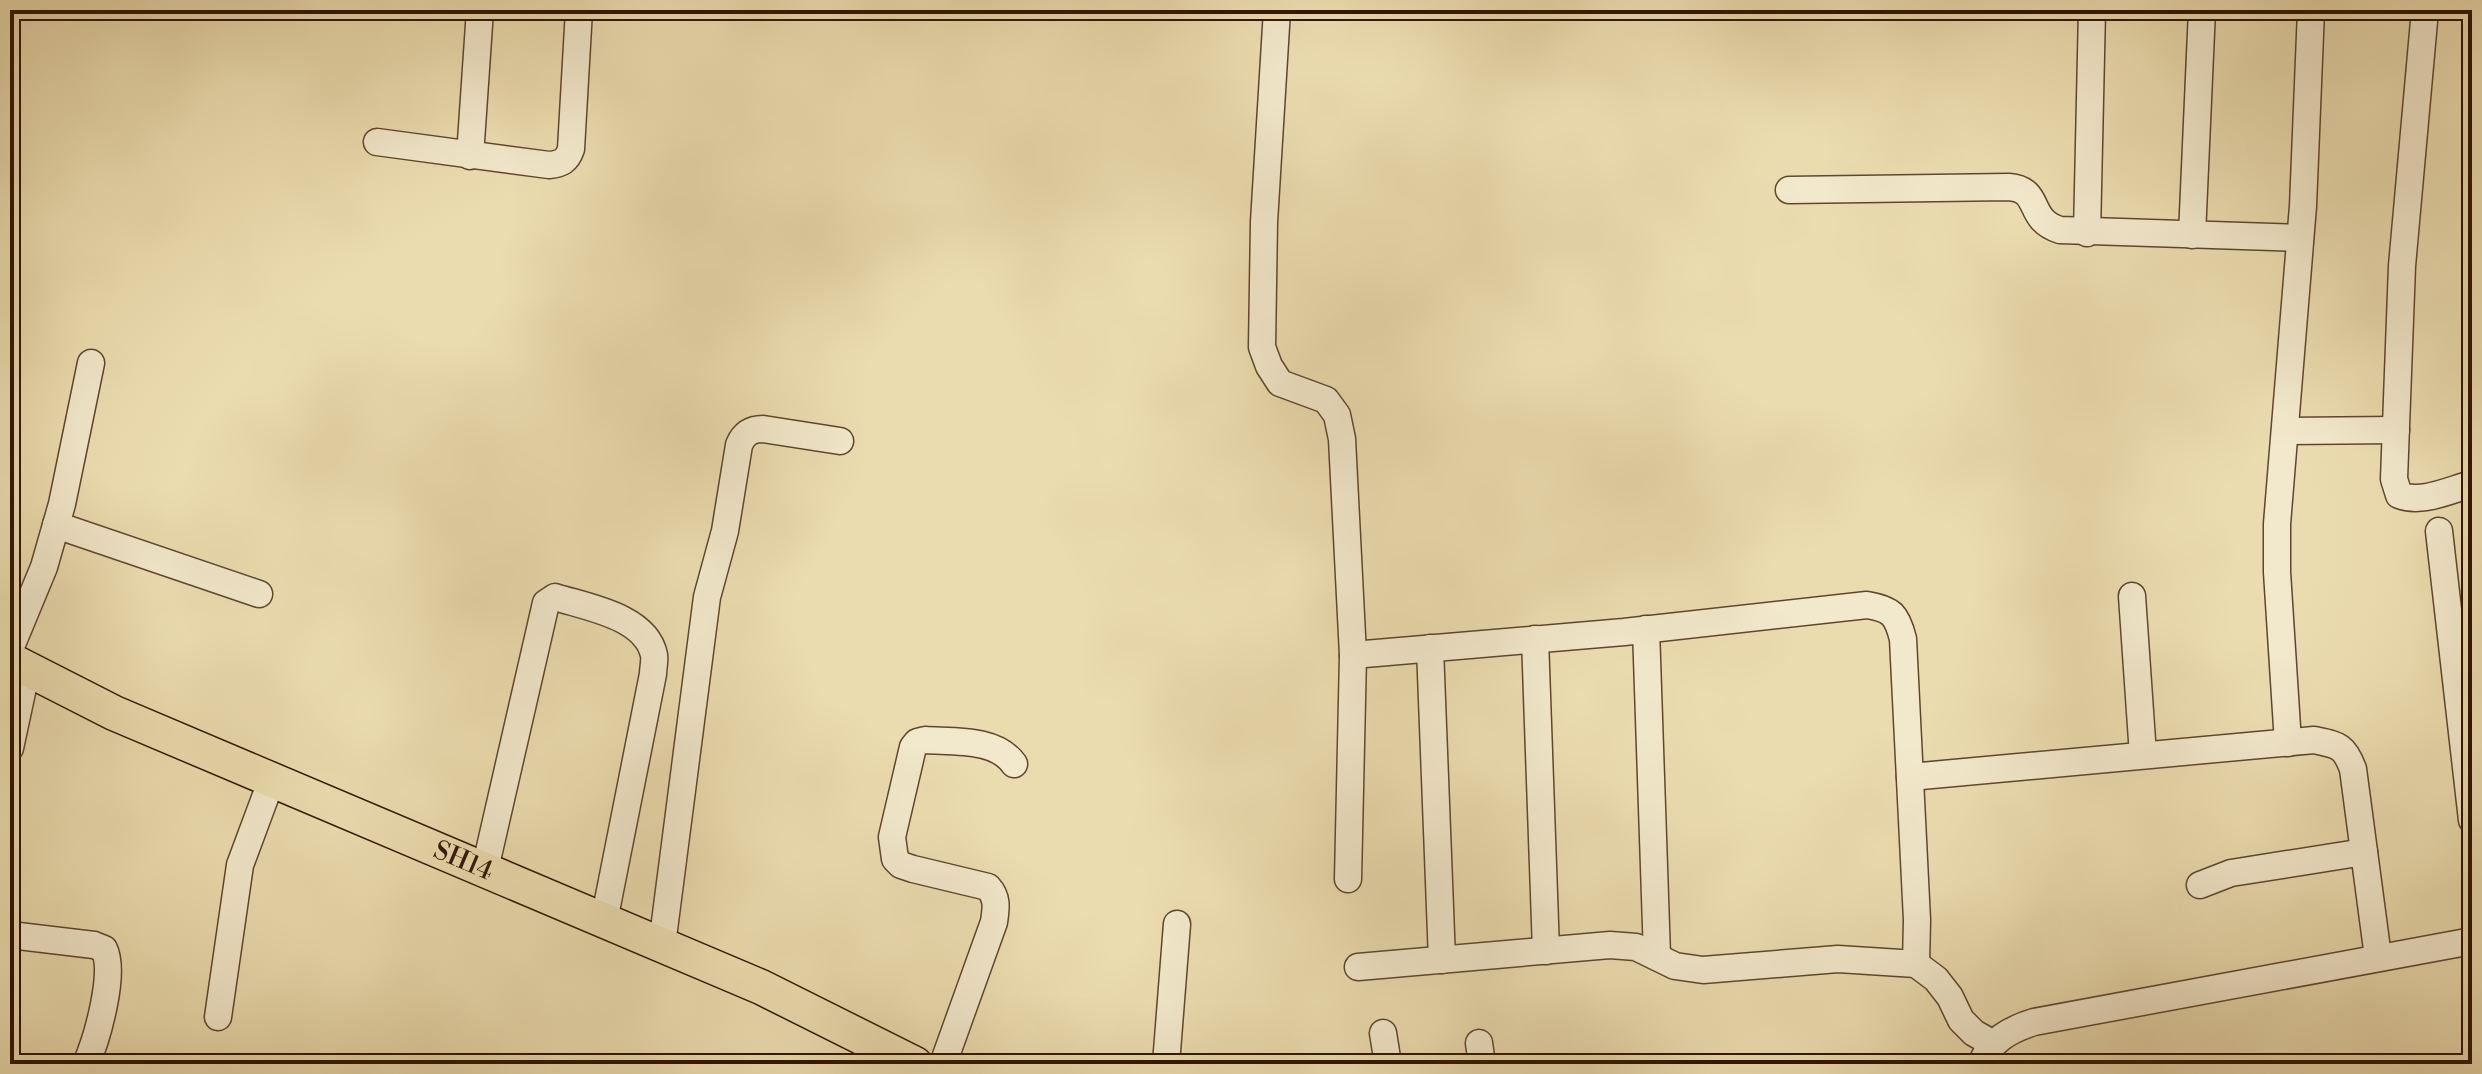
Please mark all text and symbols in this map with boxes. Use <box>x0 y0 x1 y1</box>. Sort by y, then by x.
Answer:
street label: SH14 <box>429 834 498 888</box>

